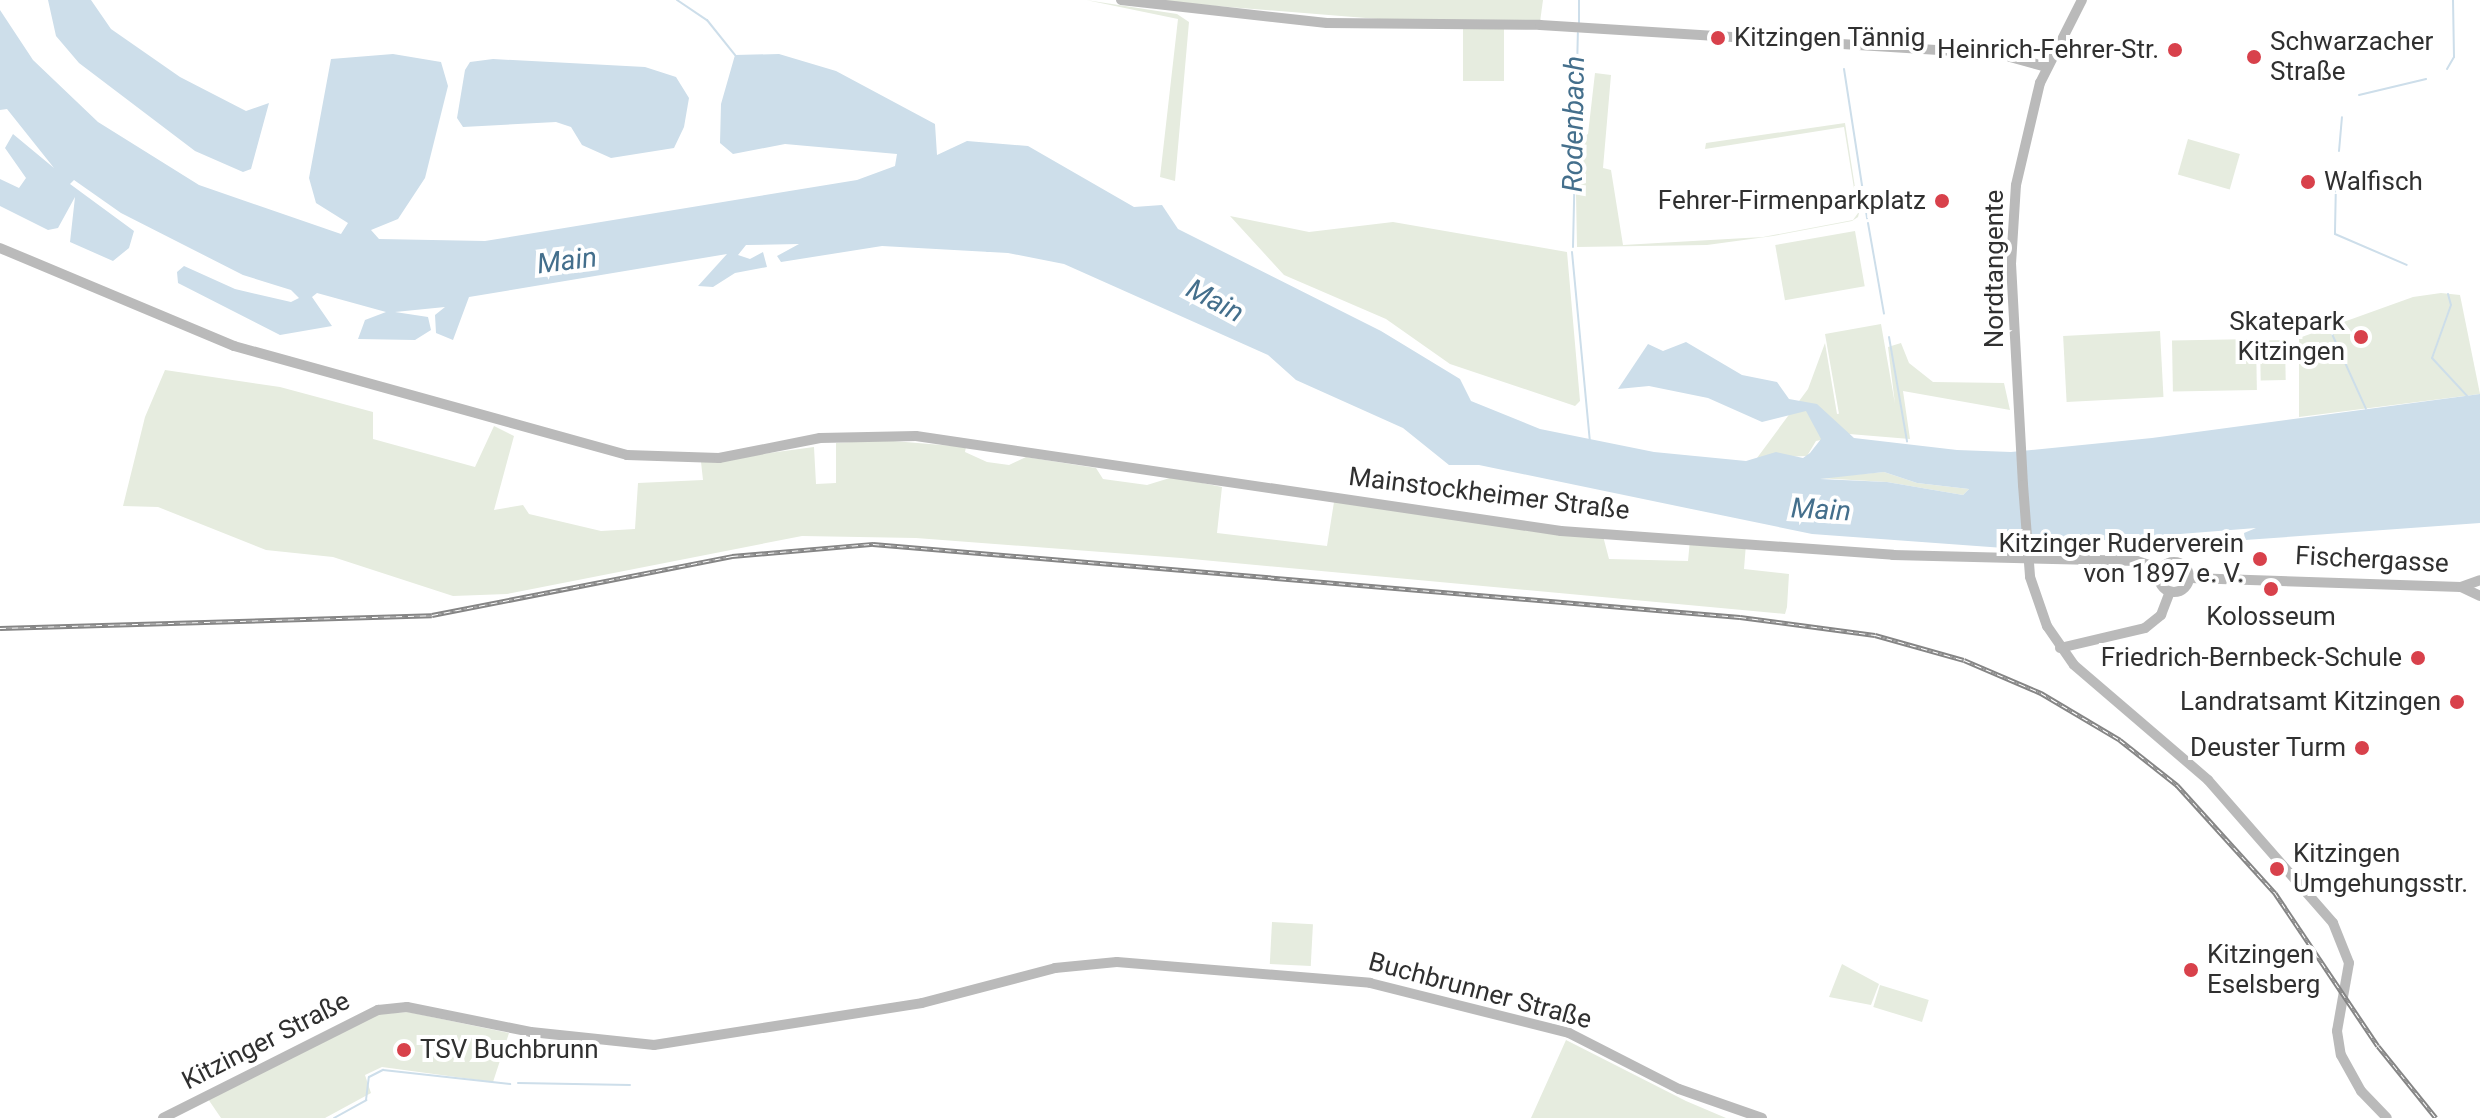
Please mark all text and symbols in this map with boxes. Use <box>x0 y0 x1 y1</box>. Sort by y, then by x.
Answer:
place label: Kitzingen Tännig <box>1734 22 1926 54</box>
place label: Schwarzacher Straße <box>2270 26 2433 88</box>
marker: Kitzingen Tännig <box>1709 29 1727 47</box>
place label: Heinrich-Fehrer-Str. <box>1937 34 2159 66</box>
marker: Heinrich-Fehrer-Str. <box>2166 41 2184 59</box>
marker: Schwarzacher Straße <box>2245 48 2263 66</box>
water label: Rodenbach <box>1556 56 1592 192</box>
place label: Walfisch <box>2324 166 2423 198</box>
marker: Walfisch <box>2299 173 2317 191</box>
place label: Fehrer-Firmenparkplatz <box>1658 185 1926 217</box>
street label: Nordtangente <box>1979 190 2011 348</box>
marker: Fehrer-Firmenparkplatz <box>1933 192 1951 210</box>
water label: Main <box>535 241 599 281</box>
water label: Main <box>1181 272 1249 330</box>
place label: Skatepark Kitzingen <box>2229 306 2345 368</box>
marker: Skatepark Kitzingen <box>2352 328 2370 346</box>
street label: Mainstockheimer Straße <box>1347 461 1631 527</box>
water label: Main <box>1790 492 1852 528</box>
place label: Kitzinger Ruderverein von 1897 e. V. <box>1999 528 2244 590</box>
street label: Fischergasse <box>2294 540 2450 580</box>
marker: Kitzinger Ruderverein von 1897 e. V. <box>2251 550 2269 568</box>
marker: Kolosseum <box>2262 580 2280 598</box>
place label: Kolosseum <box>2206 601 2336 633</box>
place label: Friedrich-Bernbeck-Schule <box>2101 642 2402 674</box>
marker: Friedrich-Bernbeck-Schule <box>2409 649 2427 667</box>
place label: Landratsamt Kitzingen <box>2180 686 2441 718</box>
marker: Landratsamt Kitzingen <box>2448 693 2466 711</box>
place label: Deuster Turm <box>2190 732 2346 764</box>
marker: Deuster Turm <box>2353 739 2371 757</box>
place label: Kitzingen Umgehungsstr. <box>2293 838 2468 900</box>
marker: Kitzingen Umgehungsstr. <box>2268 860 2286 878</box>
place label: Kitzingen Eselsberg <box>2207 939 2320 1000</box>
street label: Buchbrunner Straße <box>1365 946 1595 1036</box>
marker: Kitzingen Eselsberg <box>2182 961 2200 979</box>
street label: Kitzinger Straße <box>177 985 355 1097</box>
place label: TSV Buchbrunn <box>420 1034 599 1066</box>
marker: TSV Buchbrunn <box>395 1041 413 1059</box>

